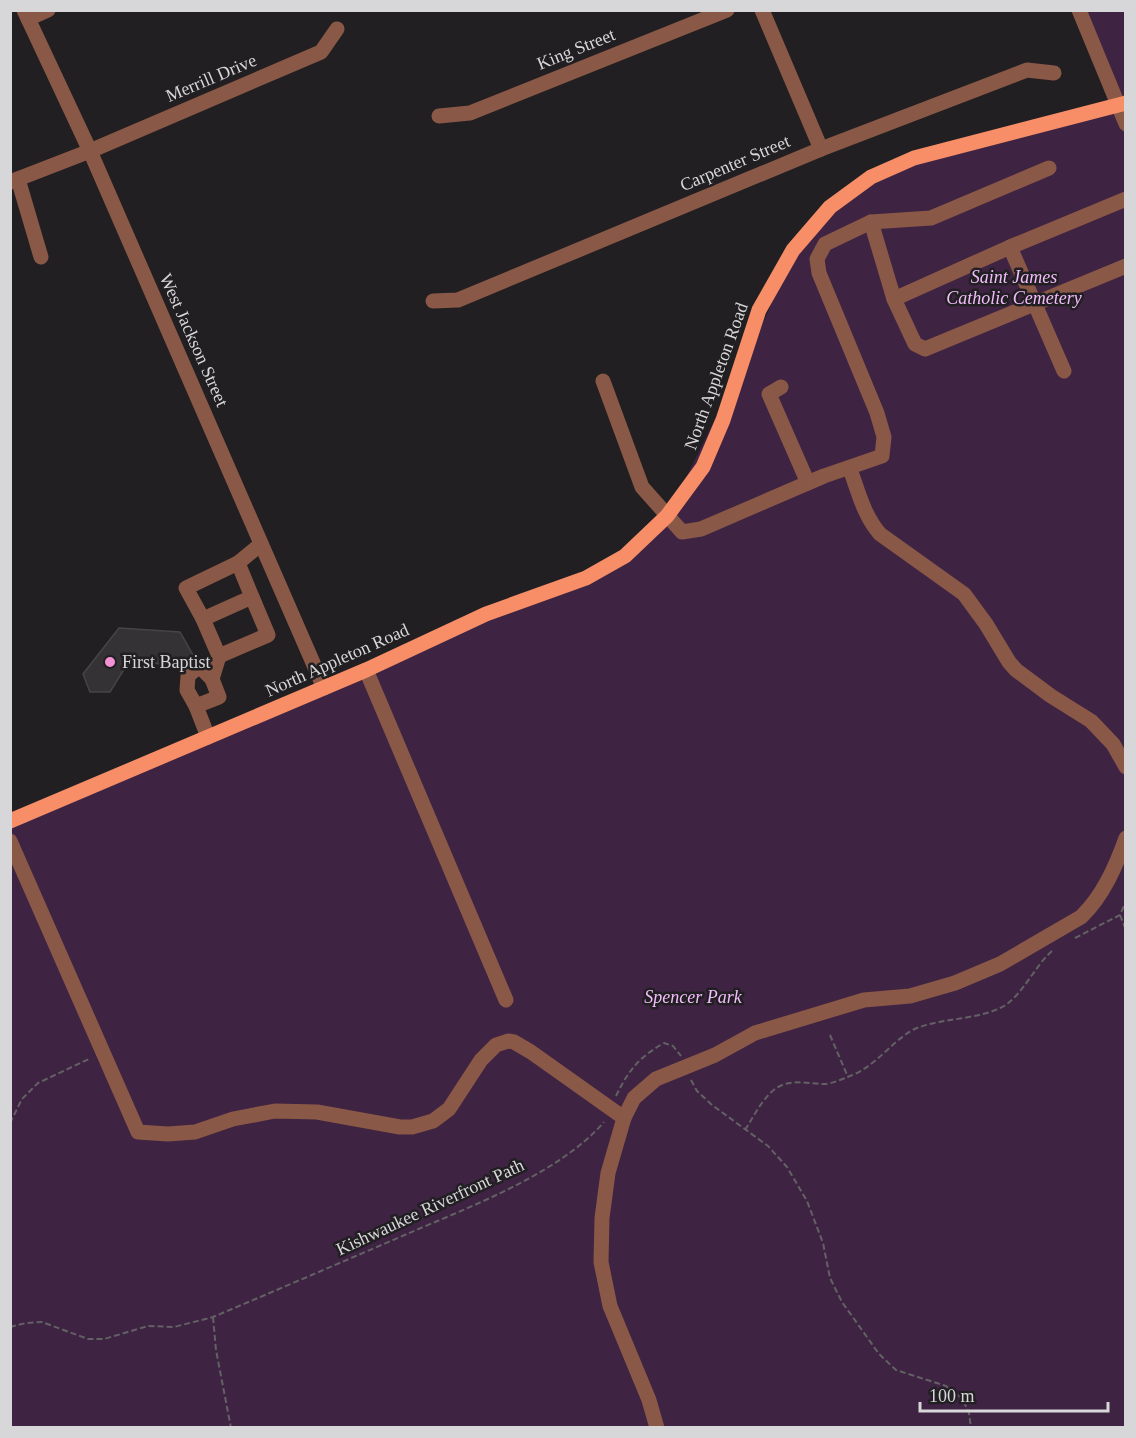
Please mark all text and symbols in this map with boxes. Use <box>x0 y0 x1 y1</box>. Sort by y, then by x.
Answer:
street label: King Street <box>534 24 618 74</box>
street label: Merrill Drive <box>163 50 259 106</box>
street label: Carpenter Street <box>677 131 793 195</box>
park label: Saint James Catholic Cemetery <box>946 267 1082 308</box>
street label: West Jackson Street <box>156 270 232 410</box>
street label: North Appleton Road <box>680 300 752 452</box>
street label: North Appleton Road <box>262 619 412 701</box>
place label: First Baptist <box>122 652 211 672</box>
marker: First Baptist <box>103 655 117 669</box>
park label: Spencer Park <box>644 987 743 1007</box>
street label: Kishwaukee Riverfront Path <box>333 1155 527 1259</box>
scale bar <box>920 1375 1108 1413</box>
text: 100 m <box>929 1386 975 1406</box>

